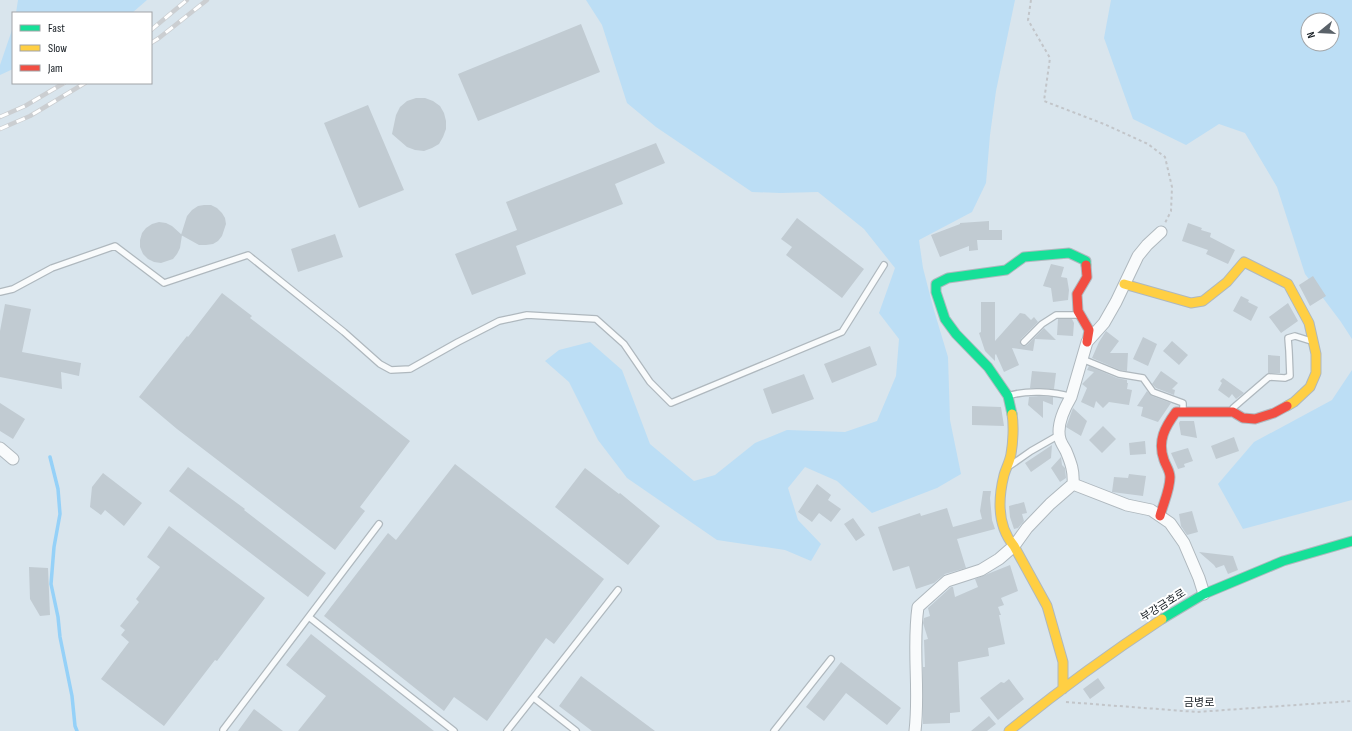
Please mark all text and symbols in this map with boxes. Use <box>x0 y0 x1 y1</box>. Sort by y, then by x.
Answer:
legend <box>12 12 152 84</box>
north arrow <box>1300 12 1340 52</box>
text: Fast <box>48 21 65 36</box>
text: N <box>1304 30 1318 40</box>
text: Slow <box>48 41 67 56</box>
text: Jam <box>47 61 63 76</box>
street label: 부강금호로 <box>1138 586 1188 624</box>
street label: 금병로 <box>1184 696 1214 709</box>

